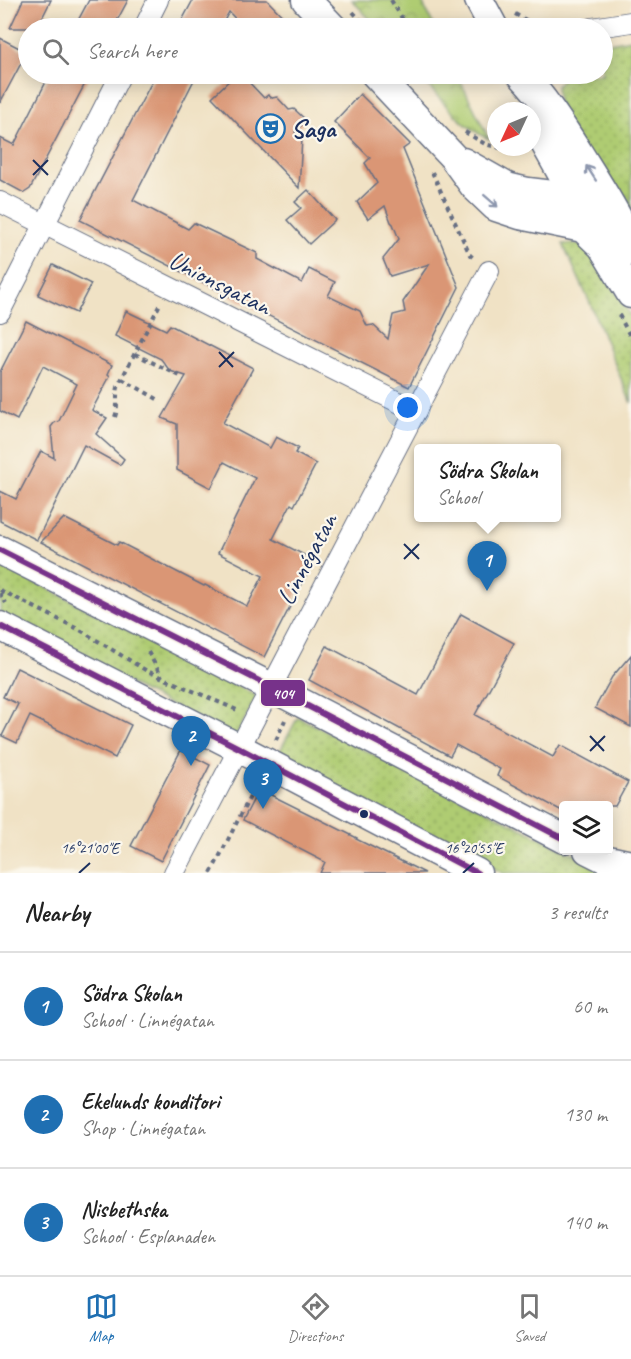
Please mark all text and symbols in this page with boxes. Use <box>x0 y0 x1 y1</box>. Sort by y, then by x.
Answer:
search box <box>18 18 613 84</box>
icon: search <box>39 35 72 68</box>
text: Search here <box>87 37 177 65</box>
north arrow <box>487 102 541 156</box>
theatre icon: Saga <box>254 112 286 144</box>
place label: Saga <box>291 112 338 145</box>
one-way arrow <box>585 165 597 182</box>
one-way arrow <box>483 194 498 208</box>
street label: Unionsgatan <box>163 243 278 323</box>
your location <box>393 393 422 422</box>
popup <box>414 444 561 522</box>
text: Södra Skolan <box>437 457 538 485</box>
text: School <box>437 485 480 510</box>
street label: Linnégatan <box>269 506 346 611</box>
pin: 1 <box>468 542 506 591</box>
line badge: 404 <box>260 679 306 707</box>
text: 404 <box>272 684 296 704</box>
pin: 2 <box>172 716 210 766</box>
pin: 3 <box>244 760 282 809</box>
map controls <box>559 801 613 855</box>
button: layers <box>559 801 613 855</box>
unlabelled marker <box>358 808 370 820</box>
text: 16°21'00"E <box>61 839 121 858</box>
text: 16°20'55"E <box>445 839 505 858</box>
text: Nearby <box>24 896 89 929</box>
text: 3 results <box>548 900 607 925</box>
text: Södra Skolan <box>81 980 182 1008</box>
text: 1 <box>39 994 48 1019</box>
text: 60 m <box>573 994 607 1019</box>
text: School · Linnégatan <box>81 1008 214 1033</box>
text: Ekelunds konditori <box>81 1088 220 1116</box>
text: 2 <box>39 1102 48 1127</box>
text: 130 m <box>564 1102 607 1127</box>
text: Shop · Linnégatan <box>81 1116 205 1141</box>
text: Nisbethska <box>81 1196 167 1224</box>
text: 3 <box>39 1210 48 1235</box>
text: 140 m <box>564 1210 607 1235</box>
text: School · Esplanaden <box>81 1224 215 1249</box>
tab: Map <box>85 1290 118 1346</box>
tab: Directions <box>288 1290 343 1346</box>
tab: Saved <box>513 1290 546 1346</box>

